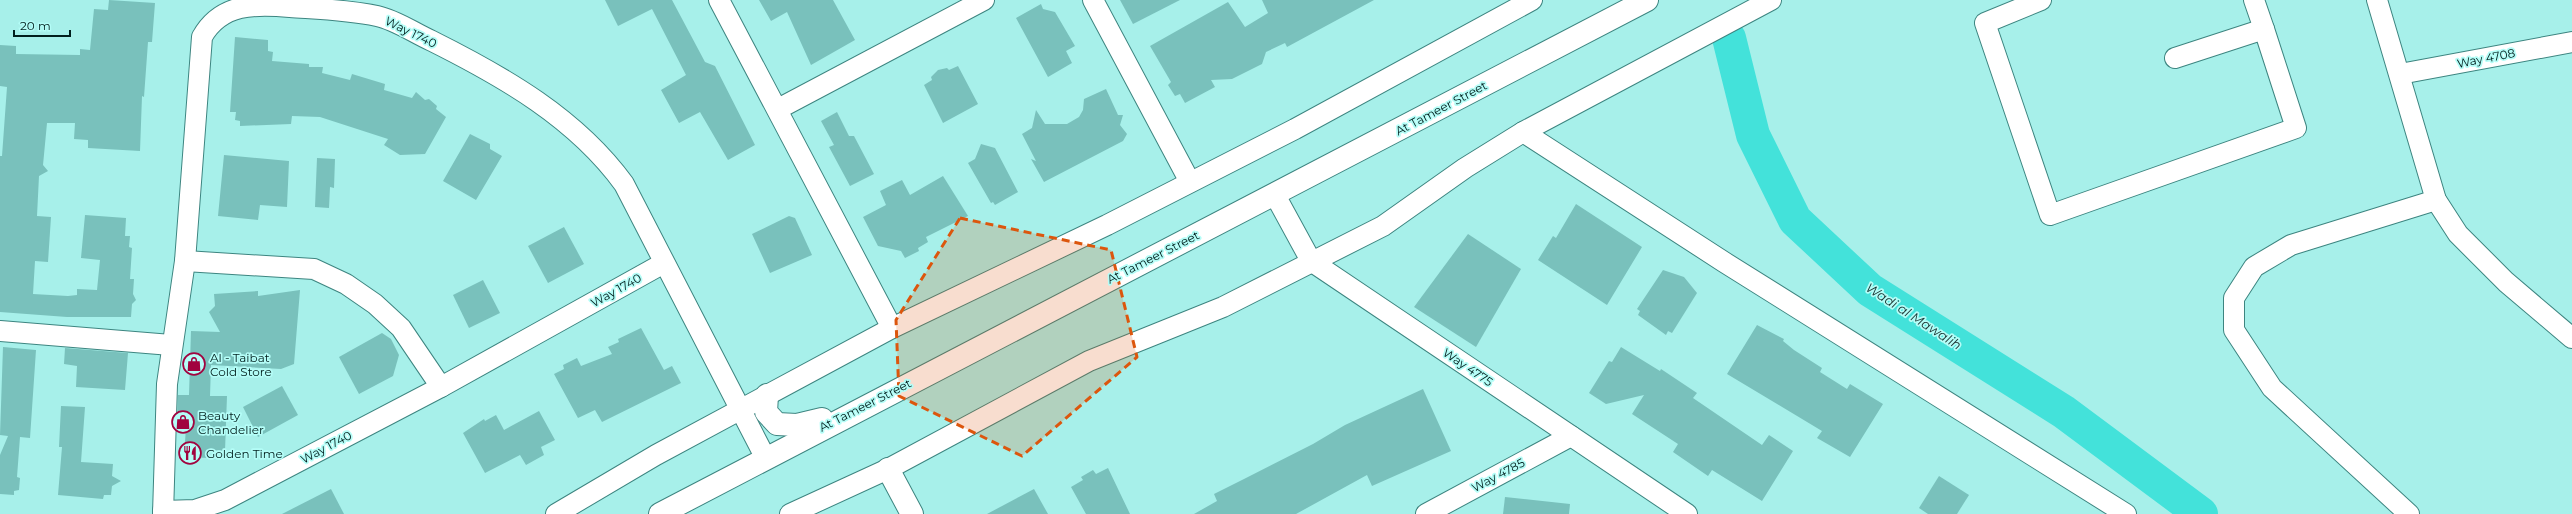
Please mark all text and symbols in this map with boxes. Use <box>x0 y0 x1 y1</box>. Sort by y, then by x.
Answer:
scale bar <box>14 12 70 38</box>
street label: Way 1740 <box>383 13 439 51</box>
text: 20 m <box>20 18 51 33</box>
street label: Way 4708 <box>2456 45 2517 71</box>
street label: At Tameer Street <box>1393 77 1490 138</box>
street label: At Tameer Street <box>1104 227 1202 287</box>
street label: Way 1740 <box>588 270 644 310</box>
water label: Wadi al Mawalih <box>1863 279 1965 353</box>
street label: Way 4775 <box>1440 345 1496 389</box>
place label: Al - Taibat Cold Store <box>210 350 272 379</box>
shop icon: Al - Taibat Cold Store <box>181 351 207 377</box>
street label: At Tameer Street <box>816 375 914 435</box>
place label: Beauty Chandelier <box>198 408 264 437</box>
shop icon: Beauty Chandelier <box>170 409 196 435</box>
street label: Way 1740 <box>298 427 354 467</box>
restaurant icon: Golden Time <box>177 440 203 466</box>
place label: Golden Time <box>206 446 283 461</box>
street label: Way 4785 <box>1469 455 1527 495</box>

